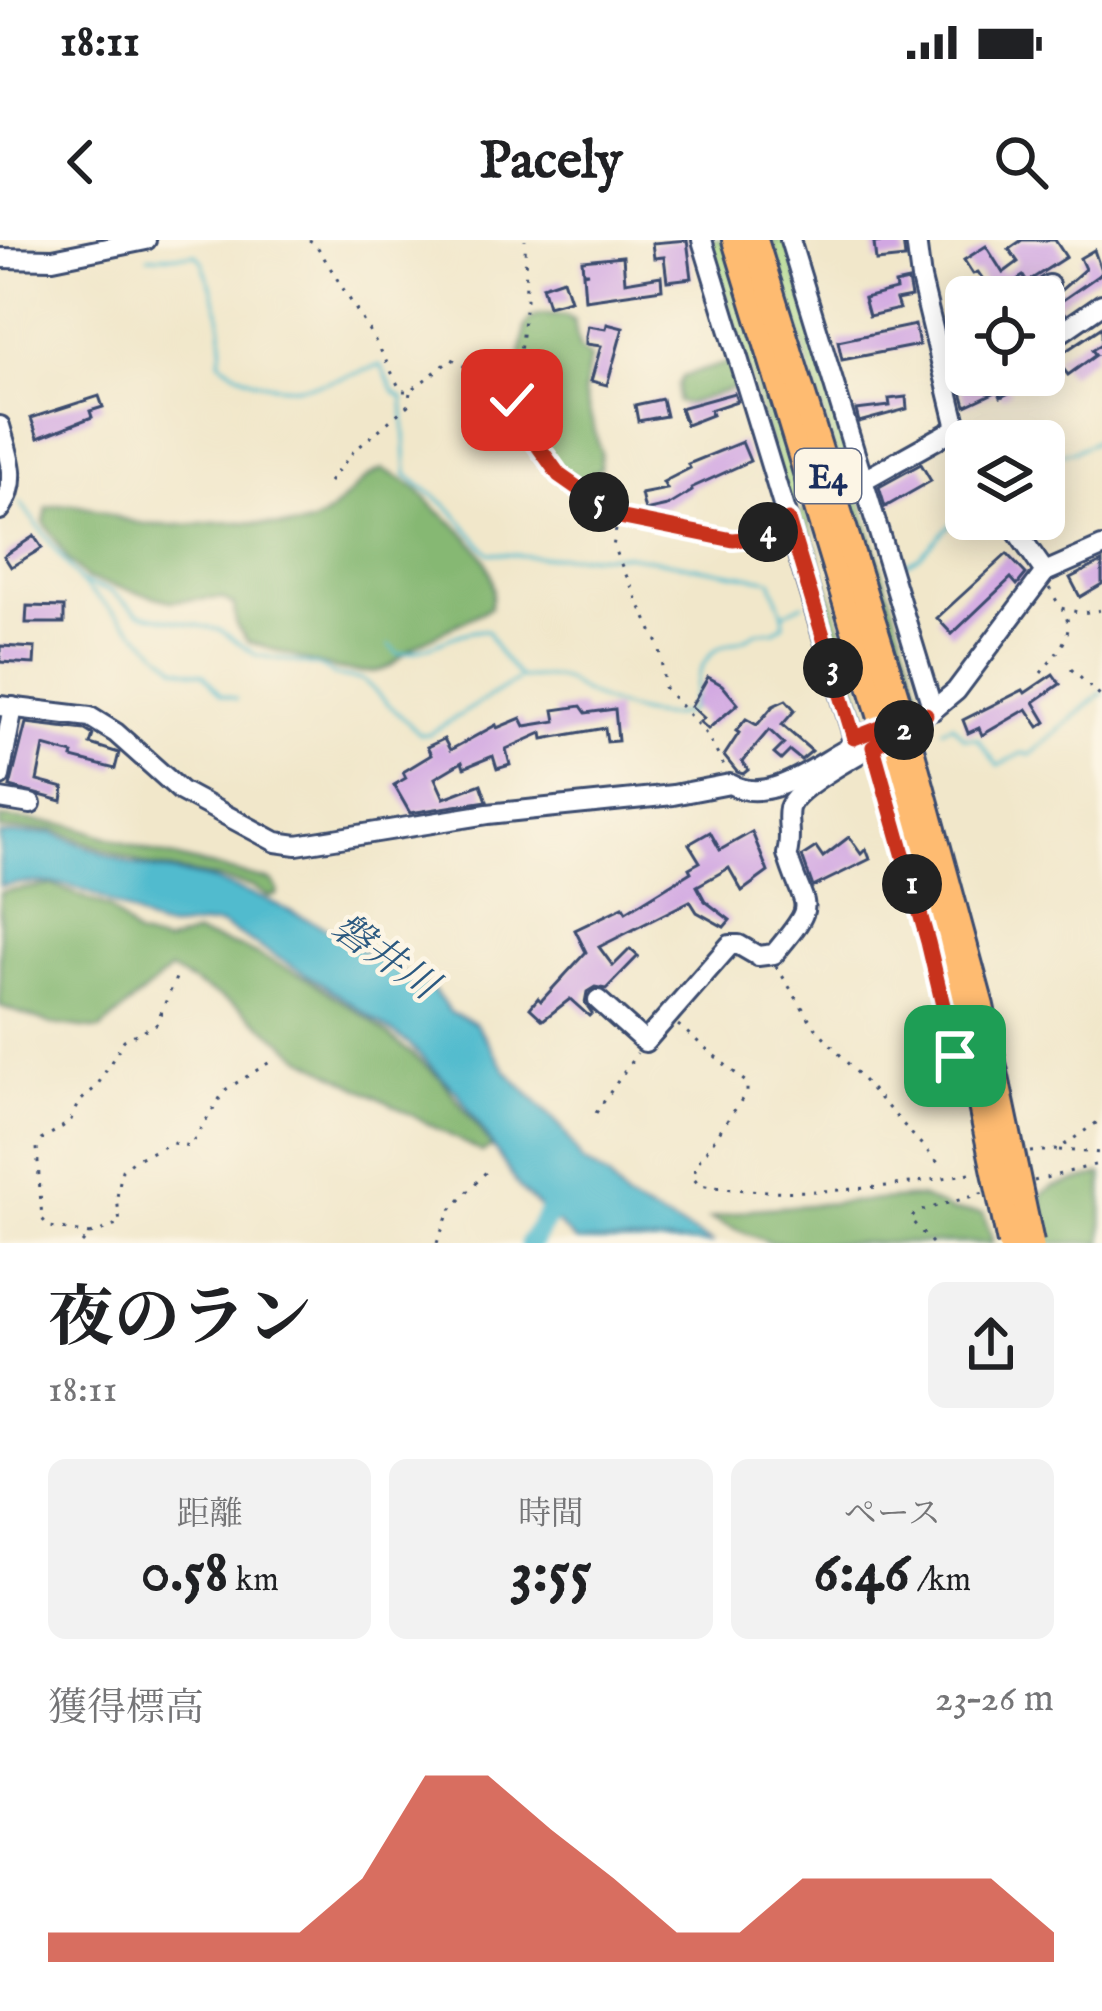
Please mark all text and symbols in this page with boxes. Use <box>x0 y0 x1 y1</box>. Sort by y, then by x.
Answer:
text: 18:11 <box>60 14 140 71</box>
text: Pacely <box>480 128 622 197</box>
icon: back <box>48 129 114 195</box>
icon: search <box>988 129 1054 195</box>
map controls <box>945 276 1065 540</box>
button: locate <box>945 276 1065 396</box>
pin <box>461 349 563 451</box>
icon: check <box>479 367 545 433</box>
button: layers <box>945 420 1065 540</box>
road number: E4 <box>795 449 861 503</box>
pin: 5 <box>569 472 629 532</box>
text: 5 <box>593 481 605 523</box>
pin: 4 <box>738 502 798 562</box>
text: 4 <box>760 511 776 553</box>
pin: 3 <box>803 638 863 698</box>
text: 3 <box>827 647 839 689</box>
pin: 2 <box>874 700 934 760</box>
text: 2 <box>896 709 912 751</box>
pin: 1 <box>882 854 942 914</box>
text: 1 <box>906 863 918 905</box>
water label: 磐井川 <box>322 904 449 1014</box>
pin <box>904 1005 1006 1107</box>
icon: arrive <box>922 1023 988 1089</box>
text: 夜のラン <box>48 1279 312 1363</box>
button: share <box>928 1282 1054 1408</box>
text: 18:11 <box>48 1366 117 1415</box>
text: 距離 <box>177 1494 243 1536</box>
text: 時間 <box>518 1494 584 1536</box>
text: ペース <box>844 1494 941 1536</box>
text: 0.58 <box>141 1536 228 1612</box>
text: 3:55 <box>510 1536 592 1612</box>
text: 6:46 <box>814 1536 909 1612</box>
text: km <box>228 1560 279 1602</box>
text: /km <box>909 1560 971 1602</box>
text: 23–26 m <box>935 1675 1054 1724</box>
text: 獲得標高 <box>48 1685 204 1734</box>

